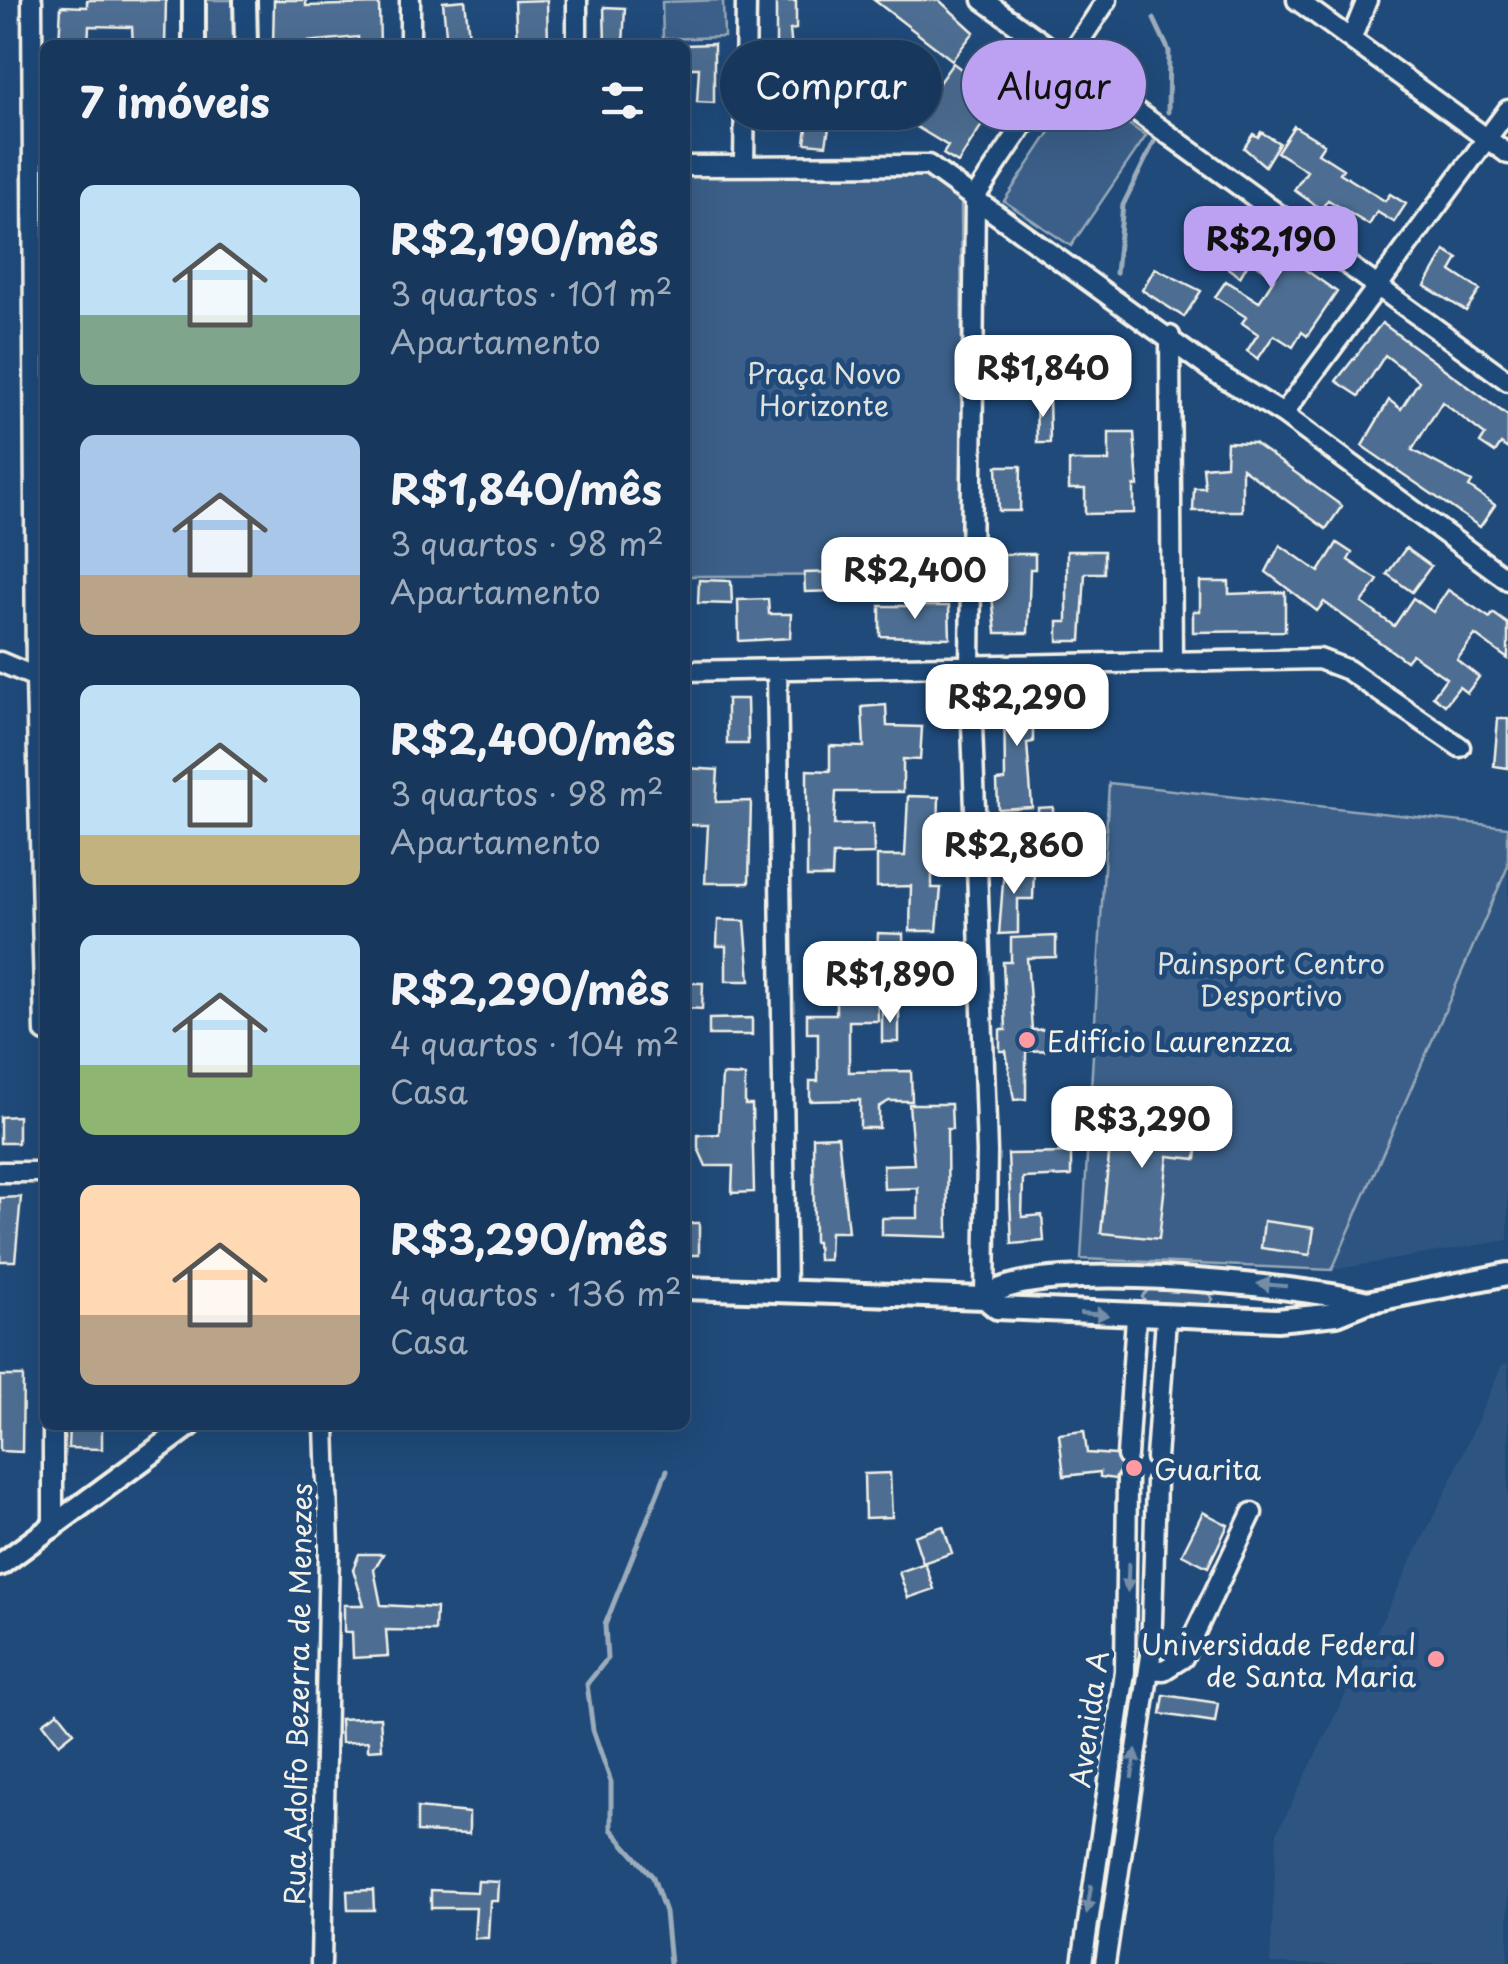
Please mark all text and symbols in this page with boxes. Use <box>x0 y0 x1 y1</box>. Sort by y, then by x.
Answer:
chip: Comprar <box>720 40 942 130</box>
chip: Alugar <box>962 40 1146 130</box>
text: 7 imóveis <box>80 69 270 132</box>
icon: filters <box>595 73 650 128</box>
text: R$2,190/mês <box>390 206 659 269</box>
pin: R$2,190 <box>1179 206 1363 291</box>
text: R$2,190 <box>1206 214 1336 262</box>
icon: home <box>160 225 280 345</box>
text: 3 quartos · 101 m² <box>390 269 673 317</box>
text: Apartamento <box>390 317 601 365</box>
pin: R$1,840 <box>951 335 1135 420</box>
text: R$1,840 <box>977 343 1109 391</box>
park label: Praça Novo Horizonte <box>747 351 901 426</box>
text: R$1,840/mês <box>390 456 662 519</box>
icon: home <box>160 475 280 595</box>
text: 3 quartos · 98 m² <box>390 519 664 567</box>
pin: R$2,400 <box>823 537 1007 622</box>
text: R$2,400 <box>843 545 987 593</box>
text: Apartamento <box>390 567 601 615</box>
pin: R$2,290 <box>925 664 1109 749</box>
text: R$2,290 <box>948 672 1086 720</box>
text: R$2,400/mês <box>390 706 676 769</box>
icon: home <box>160 725 280 845</box>
text: 3 quartos · 98 m² <box>390 769 664 817</box>
pin: R$2,860 <box>922 812 1106 897</box>
text: Apartamento <box>390 817 601 865</box>
text: R$2,860 <box>944 820 1084 868</box>
pin: R$1,890 <box>798 941 982 1026</box>
park label: Painsport Centro Desportivo <box>1157 941 1385 1016</box>
text: R$1,890 <box>825 949 955 997</box>
text: R$2,290/mês <box>390 956 670 1019</box>
icon: home <box>160 975 280 1095</box>
text: 4 quartos · 104 m² <box>390 1019 679 1067</box>
place label: Edifício Laurenzza <box>1047 1019 1293 1062</box>
marker: Edifício Laurenzza <box>1016 1029 1038 1051</box>
text: Casa <box>390 1067 468 1115</box>
pin: R$3,290 <box>1050 1086 1234 1171</box>
text: R$3,290 <box>1073 1094 1211 1142</box>
text: R$3,290/mês <box>390 1206 668 1269</box>
icon: home <box>160 1225 280 1345</box>
text: 4 quartos · 136 m² <box>390 1269 682 1317</box>
one-way arrow <box>1255 1276 1287 1292</box>
one-way arrow <box>1079 1307 1110 1323</box>
text: Casa <box>390 1317 468 1365</box>
place label: Guarita <box>1154 1447 1261 1490</box>
marker: Guarita <box>1123 1457 1145 1479</box>
street label: Rua Adolfo Bezerra de Menezes <box>272 1483 322 1905</box>
one-way arrow <box>1120 1562 1136 1594</box>
place label: Universidade Federal de Santa Maria <box>1141 1622 1416 1697</box>
street label: Avenida A <box>1057 1648 1119 1790</box>
marker: Universidade Federal de Santa Maria <box>1425 1648 1447 1670</box>
one-way arrow <box>1127 1747 1142 1779</box>
one-way arrow <box>1080 1884 1096 1915</box>

